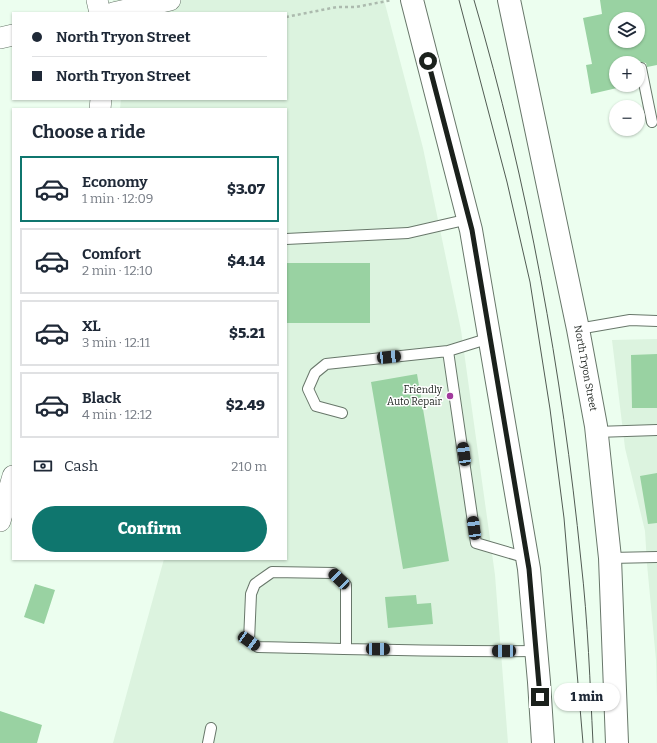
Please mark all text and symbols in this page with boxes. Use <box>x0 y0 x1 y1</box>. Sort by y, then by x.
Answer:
map controls <box>609 12 645 136</box>
button: layers <box>609 12 645 48</box>
text: North Tryon Street <box>56 28 191 46</box>
route start <box>419 52 437 70</box>
button: + <box>609 56 645 92</box>
text: North Tryon Street <box>56 67 191 85</box>
button: − <box>609 100 645 136</box>
text: Choose a ride <box>32 121 145 143</box>
icon: car <box>34 171 70 207</box>
text: Economy <box>82 173 148 191</box>
text: $3.07 <box>227 180 265 198</box>
text: 1 min · 12:09 <box>82 191 153 206</box>
icon: car <box>34 243 70 279</box>
text: Comfort <box>82 245 141 263</box>
text: $4.14 <box>227 252 265 270</box>
text: 2 min · 12:10 <box>82 263 153 278</box>
icon: car <box>34 315 70 351</box>
text: XL <box>82 317 101 335</box>
text: $5.21 <box>229 324 265 342</box>
street label: North Tryon Street <box>571 324 599 413</box>
text: 3 min · 12:11 <box>82 335 150 350</box>
car <box>376 350 402 364</box>
place label: Friendly Auto Repair <box>387 384 443 408</box>
icon: car <box>34 387 70 423</box>
text: Black <box>82 389 121 407</box>
marker: Friendly Auto Repair <box>445 391 455 401</box>
text: $2.49 <box>226 396 265 414</box>
text: 4 min · 12:12 <box>82 407 152 422</box>
car <box>456 441 472 467</box>
icon: cash <box>32 455 54 477</box>
text: Cash <box>64 457 98 475</box>
text: 210 m <box>231 459 267 474</box>
button: Confirm <box>32 506 267 552</box>
car <box>466 515 482 541</box>
car <box>326 566 352 592</box>
car <box>236 629 262 653</box>
car <box>366 643 390 655</box>
car <box>492 645 516 657</box>
callout: 1 min <box>554 683 620 711</box>
route end <box>531 688 549 706</box>
text: 1 min <box>570 689 604 704</box>

